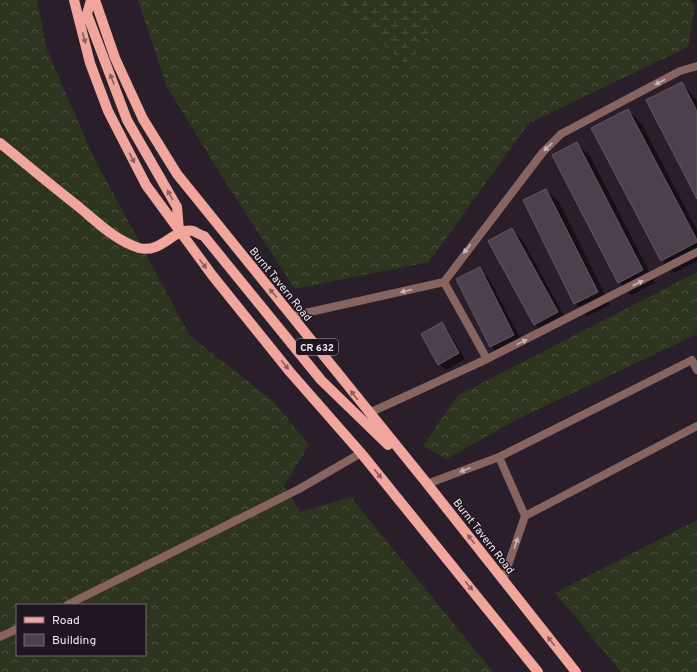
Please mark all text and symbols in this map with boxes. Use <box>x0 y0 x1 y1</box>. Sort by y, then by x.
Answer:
one-way arrow <box>81 32 87 44</box>
one-way arrow <box>109 73 115 85</box>
one-way arrow <box>654 79 665 85</box>
one-way arrow <box>543 142 553 152</box>
one-way arrow <box>129 152 135 164</box>
one-way arrow <box>166 189 173 201</box>
one-way arrow <box>463 244 472 255</box>
street label: Burnt Tavern Road <box>246 245 314 325</box>
one-way arrow <box>199 258 207 269</box>
one-way arrow <box>632 280 643 286</box>
one-way arrow <box>269 288 277 298</box>
one-way arrow <box>399 288 412 294</box>
road number: CR 632 <box>296 339 338 355</box>
one-way arrow <box>516 339 527 345</box>
one-way arrow <box>280 359 289 370</box>
one-way arrow <box>350 389 358 400</box>
one-way arrow <box>458 468 470 474</box>
one-way arrow <box>374 469 382 480</box>
street label: Burnt Tavern Road <box>450 496 517 577</box>
one-way arrow <box>467 534 475 545</box>
one-way arrow <box>513 537 519 549</box>
one-way arrow <box>464 581 473 591</box>
legend <box>16 604 146 656</box>
text: Road <box>52 613 80 629</box>
text: Building <box>52 633 96 649</box>
one-way arrow <box>547 636 556 647</box>

